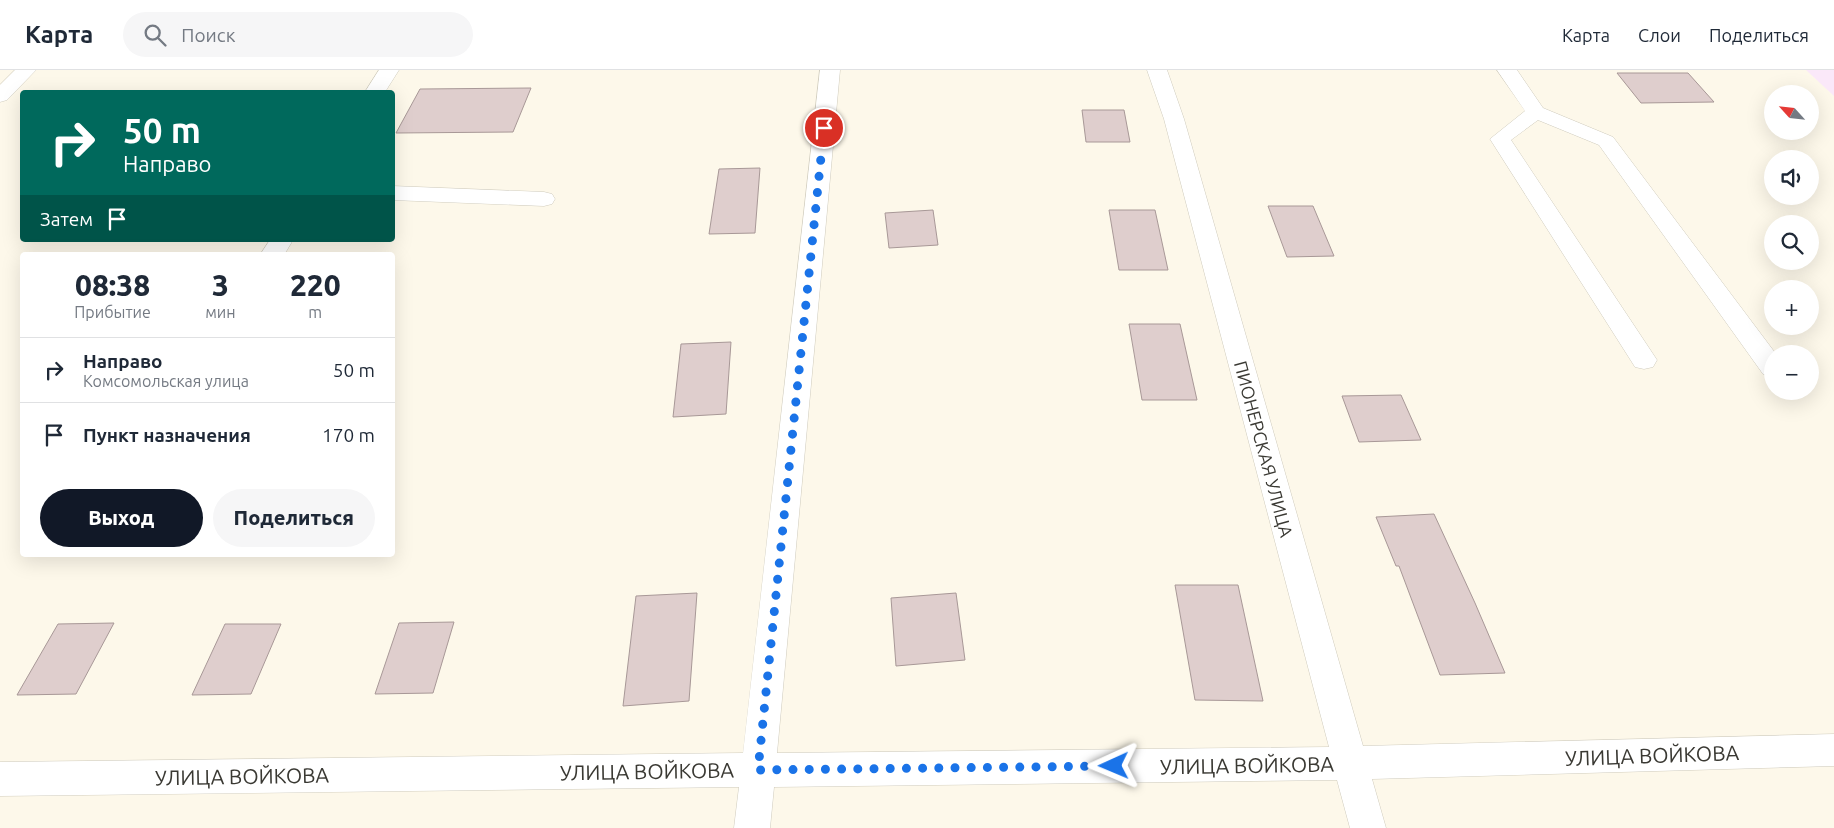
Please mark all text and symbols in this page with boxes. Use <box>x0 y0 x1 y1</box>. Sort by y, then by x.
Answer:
search box <box>123 12 473 57</box>
text: Карта <box>25 21 93 48</box>
icon: search <box>141 21 169 49</box>
text: Поиск <box>181 24 235 46</box>
text: Карта <box>1562 25 1610 45</box>
text: Слои <box>1638 25 1681 45</box>
text: Поделиться <box>1709 25 1809 45</box>
north arrow <box>1764 85 1819 140</box>
map controls <box>1764 85 1819 400</box>
pin <box>803 107 845 149</box>
icon: right <box>40 110 105 175</box>
text: 50 m <box>123 110 201 150</box>
icon: arrive <box>810 114 838 142</box>
button: sound <box>1764 150 1819 205</box>
text: Направо <box>123 151 211 176</box>
icon: arrive <box>103 205 131 233</box>
text: Затем <box>40 208 93 230</box>
button: search <box>1764 215 1819 270</box>
text: 08:38 <box>75 268 150 302</box>
text: 3 <box>212 268 229 302</box>
text: 220 <box>290 268 341 302</box>
button: + <box>1764 280 1819 335</box>
text: Прибытие <box>74 303 151 321</box>
text: мин <box>205 303 236 321</box>
text: m <box>308 303 322 321</box>
button: − <box>1764 345 1819 400</box>
text: Направо <box>83 350 163 372</box>
icon: right <box>40 356 68 384</box>
text: 50 m <box>333 359 375 381</box>
street label: ПИОНЕРСКАЯ УЛИЦА <box>1231 359 1297 540</box>
text: Комсомольская улица <box>83 372 249 390</box>
icon: arrive <box>40 421 68 449</box>
text: Пункт назначения <box>83 424 251 446</box>
text: 170 m <box>322 424 375 446</box>
button: Выход <box>40 489 203 547</box>
button: Поделиться <box>213 489 375 547</box>
position arrow <box>1087 739 1139 791</box>
street label: УЛИЦА ВОЙКОВА <box>1565 740 1740 770</box>
street label: УЛИЦА ВОЙКОВА <box>1160 751 1335 779</box>
street label: УЛИЦА ВОЙКОВА <box>560 757 735 785</box>
street label: УЛИЦА ВОЙКОВА <box>155 762 330 790</box>

